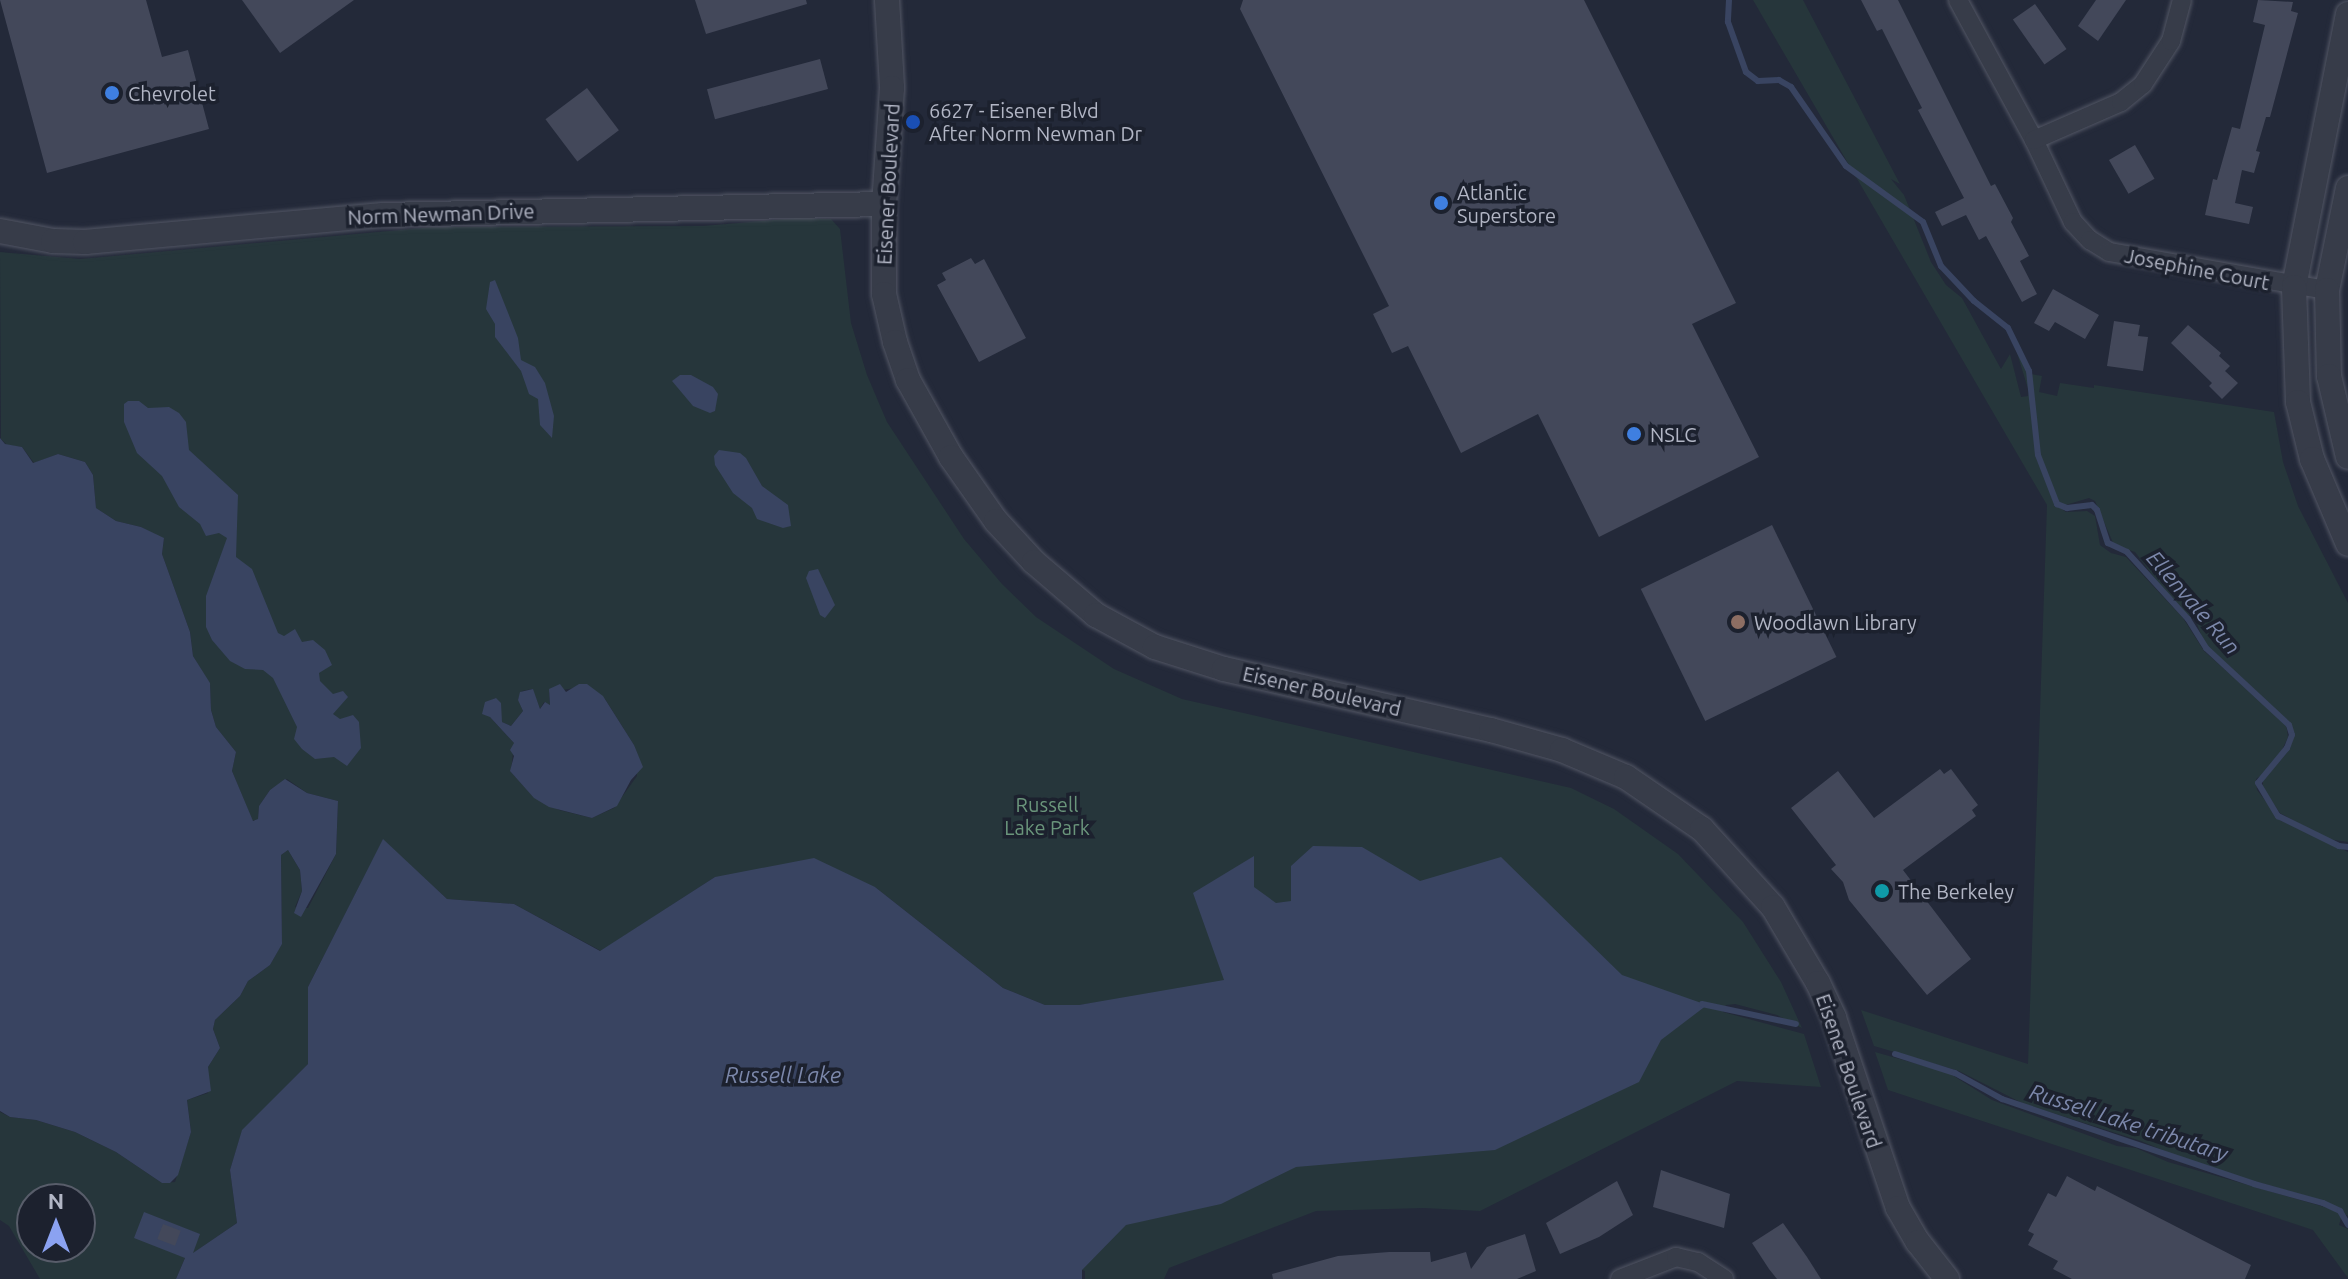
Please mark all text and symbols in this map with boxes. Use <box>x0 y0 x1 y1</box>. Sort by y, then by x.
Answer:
place label: Chevrolet <box>128 81 216 105</box>
marker: Chevrolet <box>103 84 121 102</box>
place label: 6627 - Eisener Blvd After Norm Newman Dr <box>929 98 1142 145</box>
street label: Eisener Boulevard <box>872 103 904 265</box>
marker: 6627 - Eisener Blvd After Norm Newman Dr <box>904 113 922 131</box>
place label: Atlantic Superstore <box>1457 180 1556 227</box>
marker: Atlantic Superstore <box>1432 194 1450 212</box>
street label: Norm Newman Drive <box>347 199 535 229</box>
street label: Josephine Court <box>2123 243 2271 295</box>
place label: NSLC <box>1650 422 1697 446</box>
marker: NSLC <box>1625 425 1643 443</box>
water label: Ellenvale Run <box>2142 544 2246 660</box>
place label: Woodlawn Library <box>1754 610 1917 634</box>
marker: Woodlawn Library <box>1729 613 1747 631</box>
street label: Eisener Boulevard <box>1240 661 1404 721</box>
park label: Russell Lake Park <box>1004 793 1090 840</box>
place label: The Berkeley <box>1898 879 2014 903</box>
marker: The Berkeley <box>1873 882 1891 900</box>
street label: Eisener Boulevard <box>1811 991 1887 1151</box>
water label: Russell Lake <box>725 1062 841 1088</box>
water label: Russell Lake tributary <box>2027 1078 2231 1166</box>
north arrow <box>16 1183 96 1263</box>
text: N <box>48 1188 64 1213</box>

